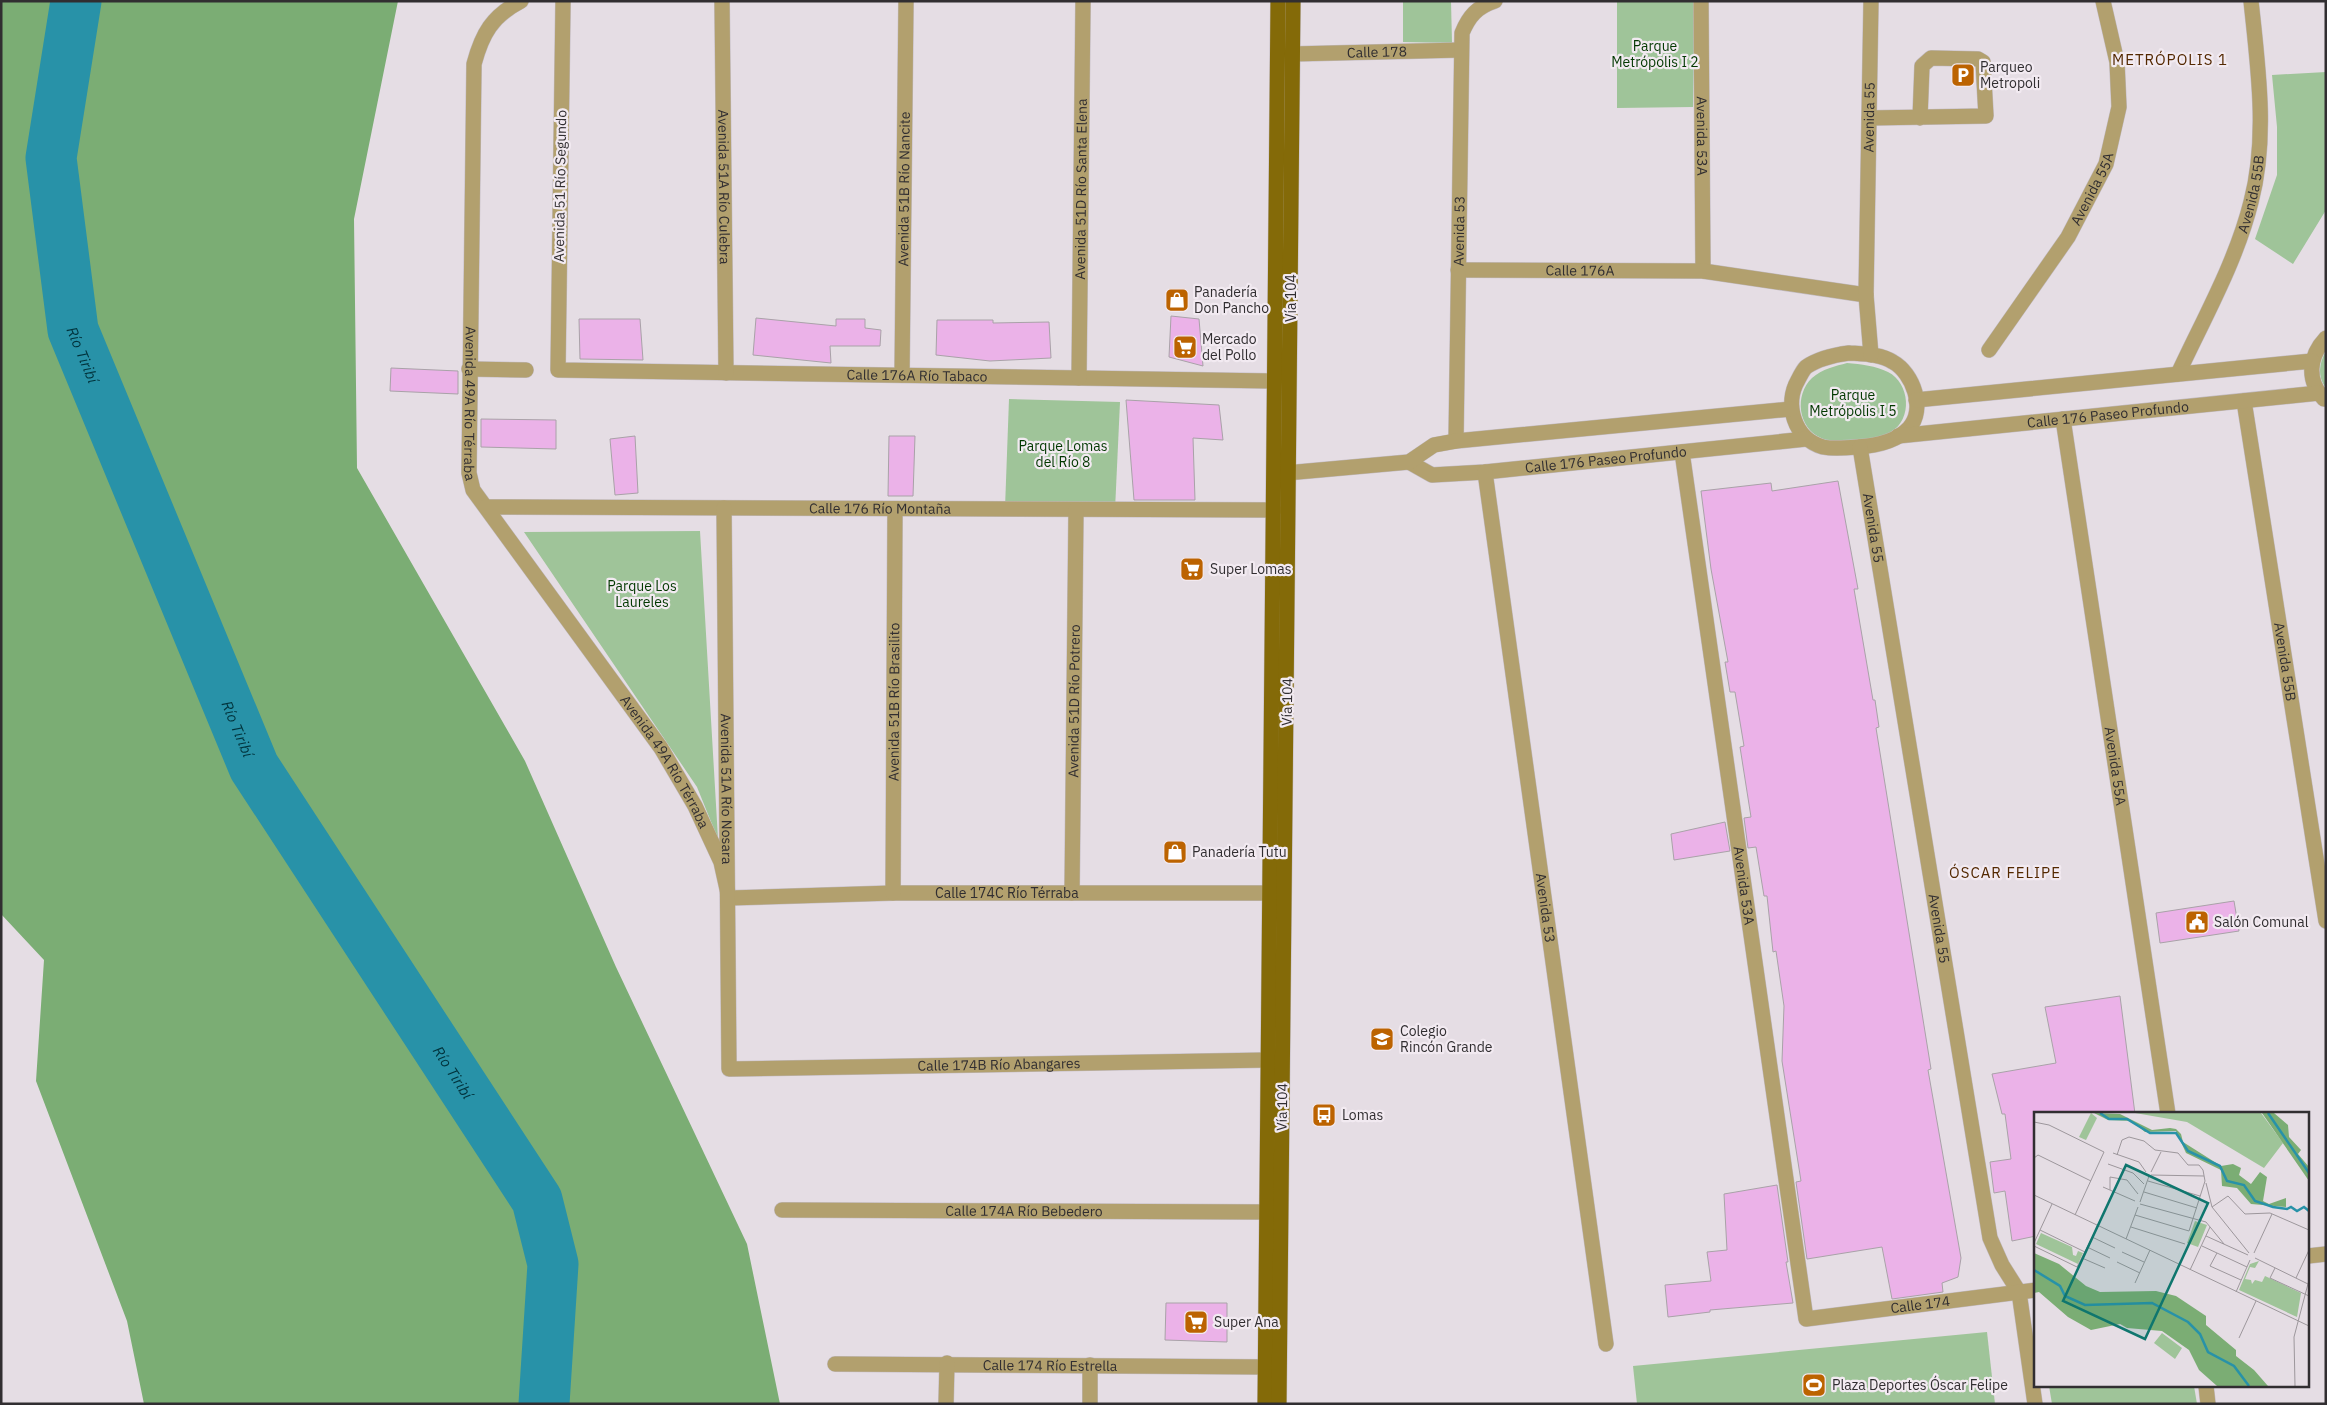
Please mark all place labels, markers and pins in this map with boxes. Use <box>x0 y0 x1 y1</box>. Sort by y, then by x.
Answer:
place label: Parqueo Metropoli <box>1980 58 2040 92</box>
parking icon: Parqueo Metropoli <box>1950 62 1976 88</box>
place label: Panadería Don Pancho <box>1194 283 1269 317</box>
shop icon: Panadería Don Pancho <box>1164 287 1190 313</box>
place label: Mercado del Pollo <box>1202 330 1257 364</box>
supermarket icon: Mercado del Pollo <box>1172 334 1198 360</box>
supermarket icon: Super Lomas <box>1179 556 1205 582</box>
place label: Super Lomas <box>1210 560 1292 578</box>
shop icon: Panadería Tutu <box>1162 839 1188 865</box>
place label: Panadería Tutu <box>1192 843 1287 861</box>
public building icon: Salón Comunal <box>2184 909 2210 935</box>
place label: Salón Comunal <box>2214 913 2309 931</box>
place label: Colegio Rincón Grande <box>1400 1022 1493 1056</box>
school or university icon: Colegio Rincón Grande <box>1369 1026 1395 1052</box>
bus stop icon: Lomas <box>1311 1102 1337 1128</box>
place label: Lomas <box>1342 1106 1383 1124</box>
supermarket icon: Super Ana <box>1183 1309 1209 1335</box>
place label: Super Ana <box>1214 1313 1279 1331</box>
sports icon: Plaza Deportes Óscar Felipe <box>1801 1372 1827 1398</box>
place label: Plaza Deportes Óscar Felipe <box>1832 1375 2008 1394</box>

